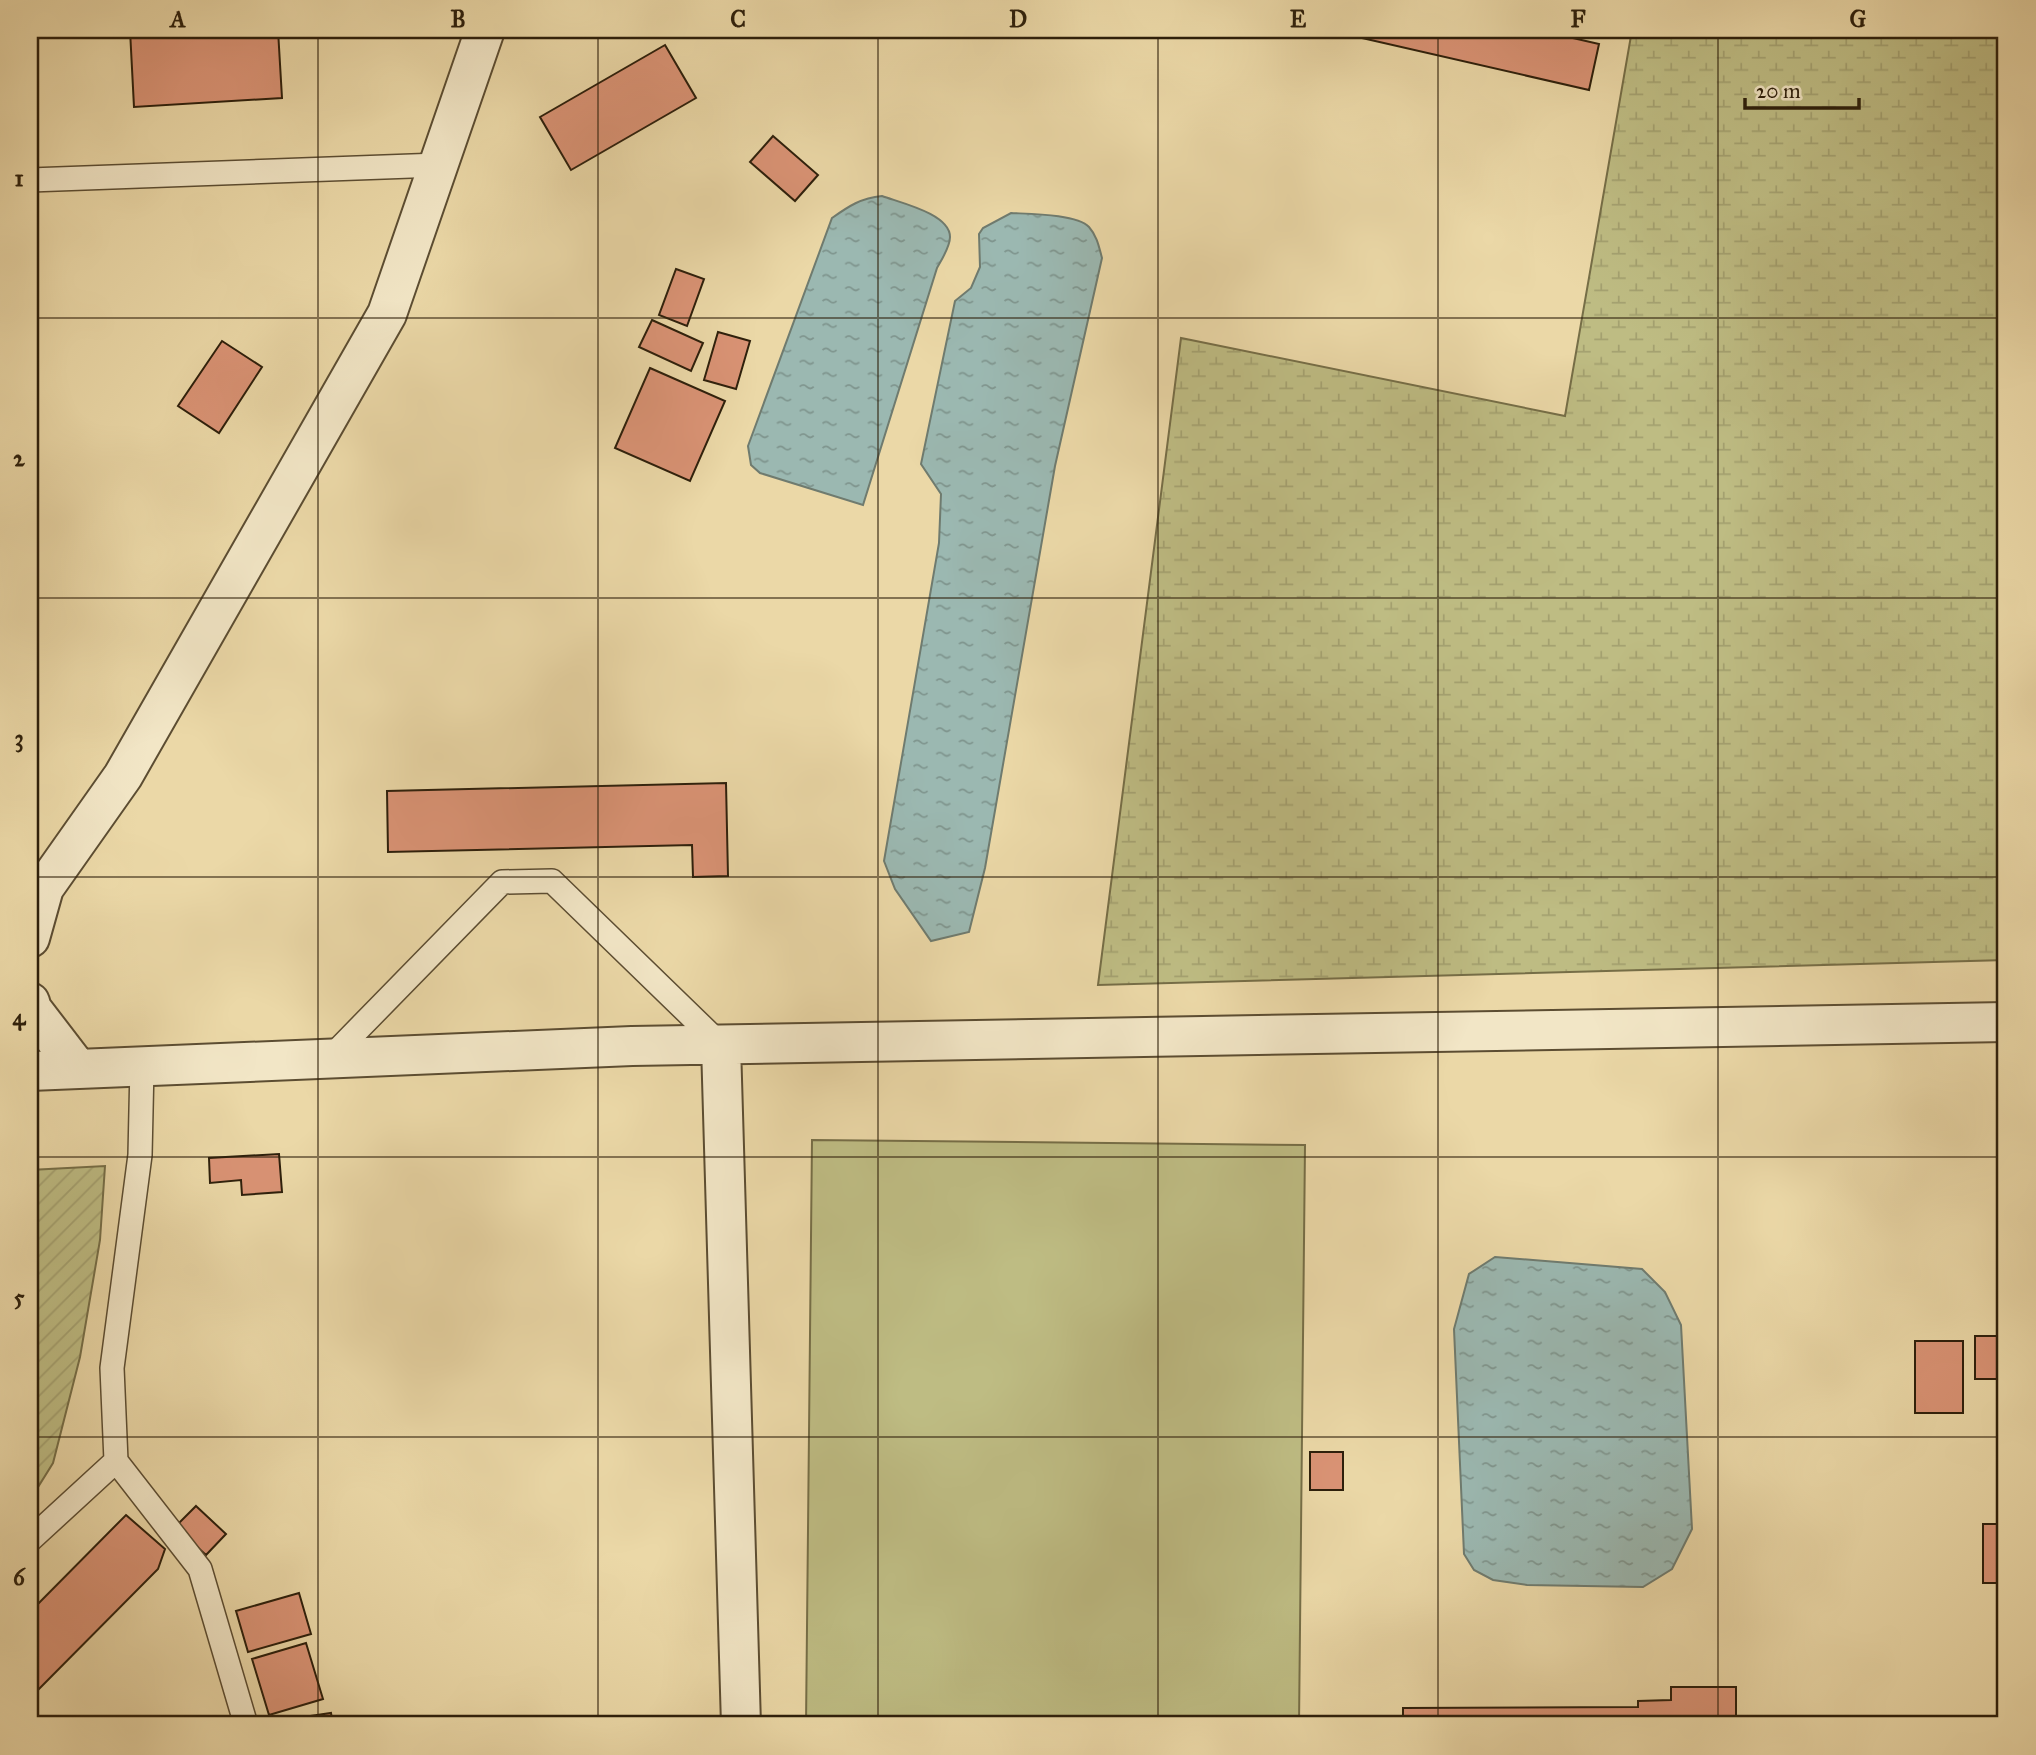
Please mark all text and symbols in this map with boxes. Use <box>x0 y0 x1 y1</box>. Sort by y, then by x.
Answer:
text: A <box>168 5 186 33</box>
text: B <box>450 5 466 33</box>
text: C <box>730 5 746 33</box>
text: D <box>1009 5 1027 33</box>
text: E <box>1290 5 1307 33</box>
text: F <box>1570 5 1586 33</box>
text: G <box>1850 5 1867 33</box>
scale bar <box>1745 66 1859 110</box>
text: 20 m <box>1756 78 1801 104</box>
text: 1 <box>14 164 24 192</box>
text: 2 <box>13 444 25 472</box>
text: 3 <box>14 724 24 753</box>
text: 4 <box>13 1003 27 1031</box>
text: 5 <box>14 1283 25 1311</box>
text: 6 <box>13 1563 26 1591</box>

